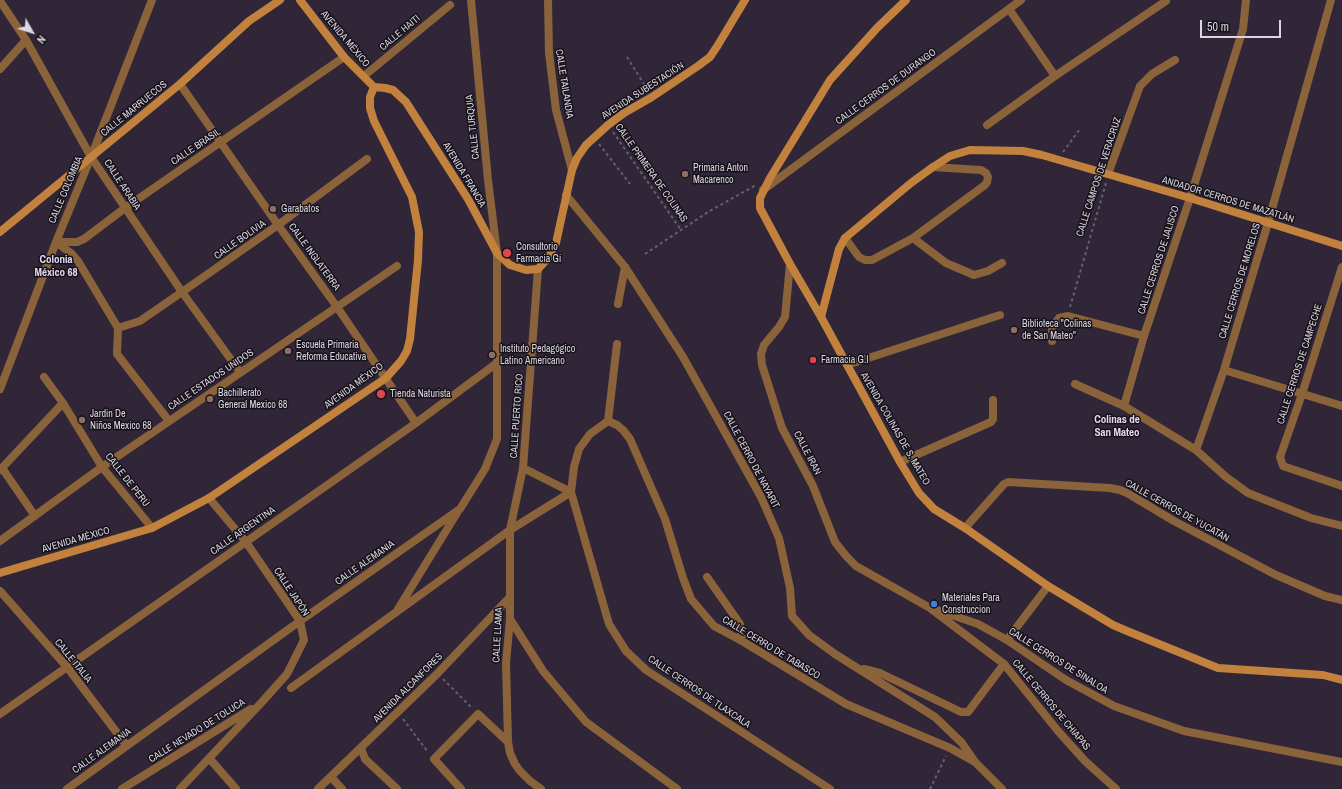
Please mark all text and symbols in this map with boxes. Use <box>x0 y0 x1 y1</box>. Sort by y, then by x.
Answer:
street label: AVENIDA MÉXICO <box>318 8 372 70</box>
north arrow <box>12 12 52 52</box>
scale bar <box>1202 12 1283 38</box>
street label: CALLE HAITI <box>377 13 423 53</box>
text: 50 m <box>1207 19 1229 35</box>
text: N <box>34 33 49 46</box>
street label: CALLE CERROS DE DURANGO <box>833 47 939 127</box>
street label: CALLE TAILANDIA <box>553 48 575 120</box>
street label: AVENIDA SUBESTACIÓN <box>600 60 686 122</box>
street label: CALLE MARRUECOS <box>99 79 169 139</box>
street label: CALLE TURQUIA <box>464 94 482 160</box>
street label: CALLE CAMPOS DE VERACRUZ <box>1074 116 1124 238</box>
street label: CALLE PRIMERA DE COLINAS <box>612 121 690 225</box>
street label: CALLE BRASIL <box>169 126 223 168</box>
street label: AVENIDA FRANCIA <box>440 140 488 210</box>
street label: CALLE COLOMBIA <box>46 155 86 225</box>
street label: CALLE ARABIA <box>101 157 143 213</box>
place label: Primaria Anton Macarenco <box>693 162 748 186</box>
marker: Primaria Anton Macarenco <box>680 169 690 179</box>
street label: ANDADOR CERROS DE MAZATLÁN <box>1161 174 1295 226</box>
place label: Garabatos <box>281 203 319 215</box>
marker: Garabatos <box>268 204 278 214</box>
street label: CALLE CERROS DE JALISCO <box>1136 204 1182 316</box>
street label: CALLE BOLIVIA <box>212 218 268 262</box>
street label: CALLE INGLATERRA <box>286 221 342 293</box>
street label: CALLE CERROS DE MORELOS <box>1217 222 1263 340</box>
place label: Consultorio Farmacia Gi <box>516 241 561 264</box>
marker: Consultorio Farmacia Gi <box>501 247 513 259</box>
district label: Colonia México 68 <box>34 253 78 279</box>
street label: CALLE CERROS DE CAMPECHE <box>1275 302 1325 426</box>
place label: Biblioteca "Colinas de San Mateo" <box>1022 318 1091 342</box>
marker: Biblioteca "Colinas de San Mateo" <box>1009 325 1019 335</box>
place label: Escuela Primaria Reforma Educativa <box>296 339 366 362</box>
place label: Instituto Pedagógico Latino Americano <box>500 343 575 366</box>
marker: Escuela Primaria Reforma Educativa <box>283 346 293 356</box>
street label: CALLE ESTADOS UNIDOS <box>166 347 256 413</box>
marker: Instituto Pedagógico Latino Americano <box>487 350 497 360</box>
place label: Farmacia G.I <box>821 354 868 366</box>
marker: Farmacia G.I <box>808 355 818 365</box>
street label: AVENIDA MÉXICO <box>322 361 386 411</box>
street label: AVENIDA COLINAS DE S. MATEO <box>858 370 932 488</box>
street label: CALLE PUERTO RICO <box>508 373 526 459</box>
place label: Bachillerato General Mexico 68 <box>218 387 287 410</box>
marker: Tienda Naturista <box>375 388 387 400</box>
place label: Tienda Naturista <box>390 388 451 400</box>
marker: Bachillerato General Mexico 68 <box>205 394 215 404</box>
place label: Jardin De Niños Mexico 68 <box>90 408 152 432</box>
street label: CALLE CERRO DE NAYARIT <box>720 409 782 511</box>
district label: Colinas de San Mateo <box>1094 413 1140 439</box>
marker: Jardin De Niños Mexico 68 <box>77 415 87 425</box>
street label: CALLE IRAN <box>790 429 824 477</box>
street label: CALLE DE PERÚ <box>102 451 152 509</box>
street label: CALLE CERROS DE YUCATÁN <box>1123 477 1231 545</box>
street label: CALLE ARGENTINA <box>208 504 278 558</box>
street label: AVENIDA MÉXICO <box>41 525 111 555</box>
street label: CALLE ALEMANIA <box>333 538 397 588</box>
street label: CALLE JAPÓN <box>271 565 311 619</box>
place label: Materiales Para Construccion <box>942 592 1000 616</box>
marker: Materiales Para Construccion <box>929 599 939 609</box>
street label: CALLE LLAMA <box>491 607 505 663</box>
street label: CALLE CERRO DE TABASCO <box>720 614 822 682</box>
street label: CALLE CERROS DE SINALOA <box>1006 625 1110 697</box>
street label: CALLE ITALIA <box>52 637 94 685</box>
street label: AVENIDA ALCANFORES <box>371 651 445 725</box>
street label: CALLE CERROS DE TLAXCALA <box>645 653 753 731</box>
street label: CALLE CERROS DE CHIAPAS <box>1010 657 1092 753</box>
street label: CALLE NEVADO DE TOLUCA <box>147 696 247 766</box>
street label: CALLE ALEMANIA <box>70 726 134 776</box>

